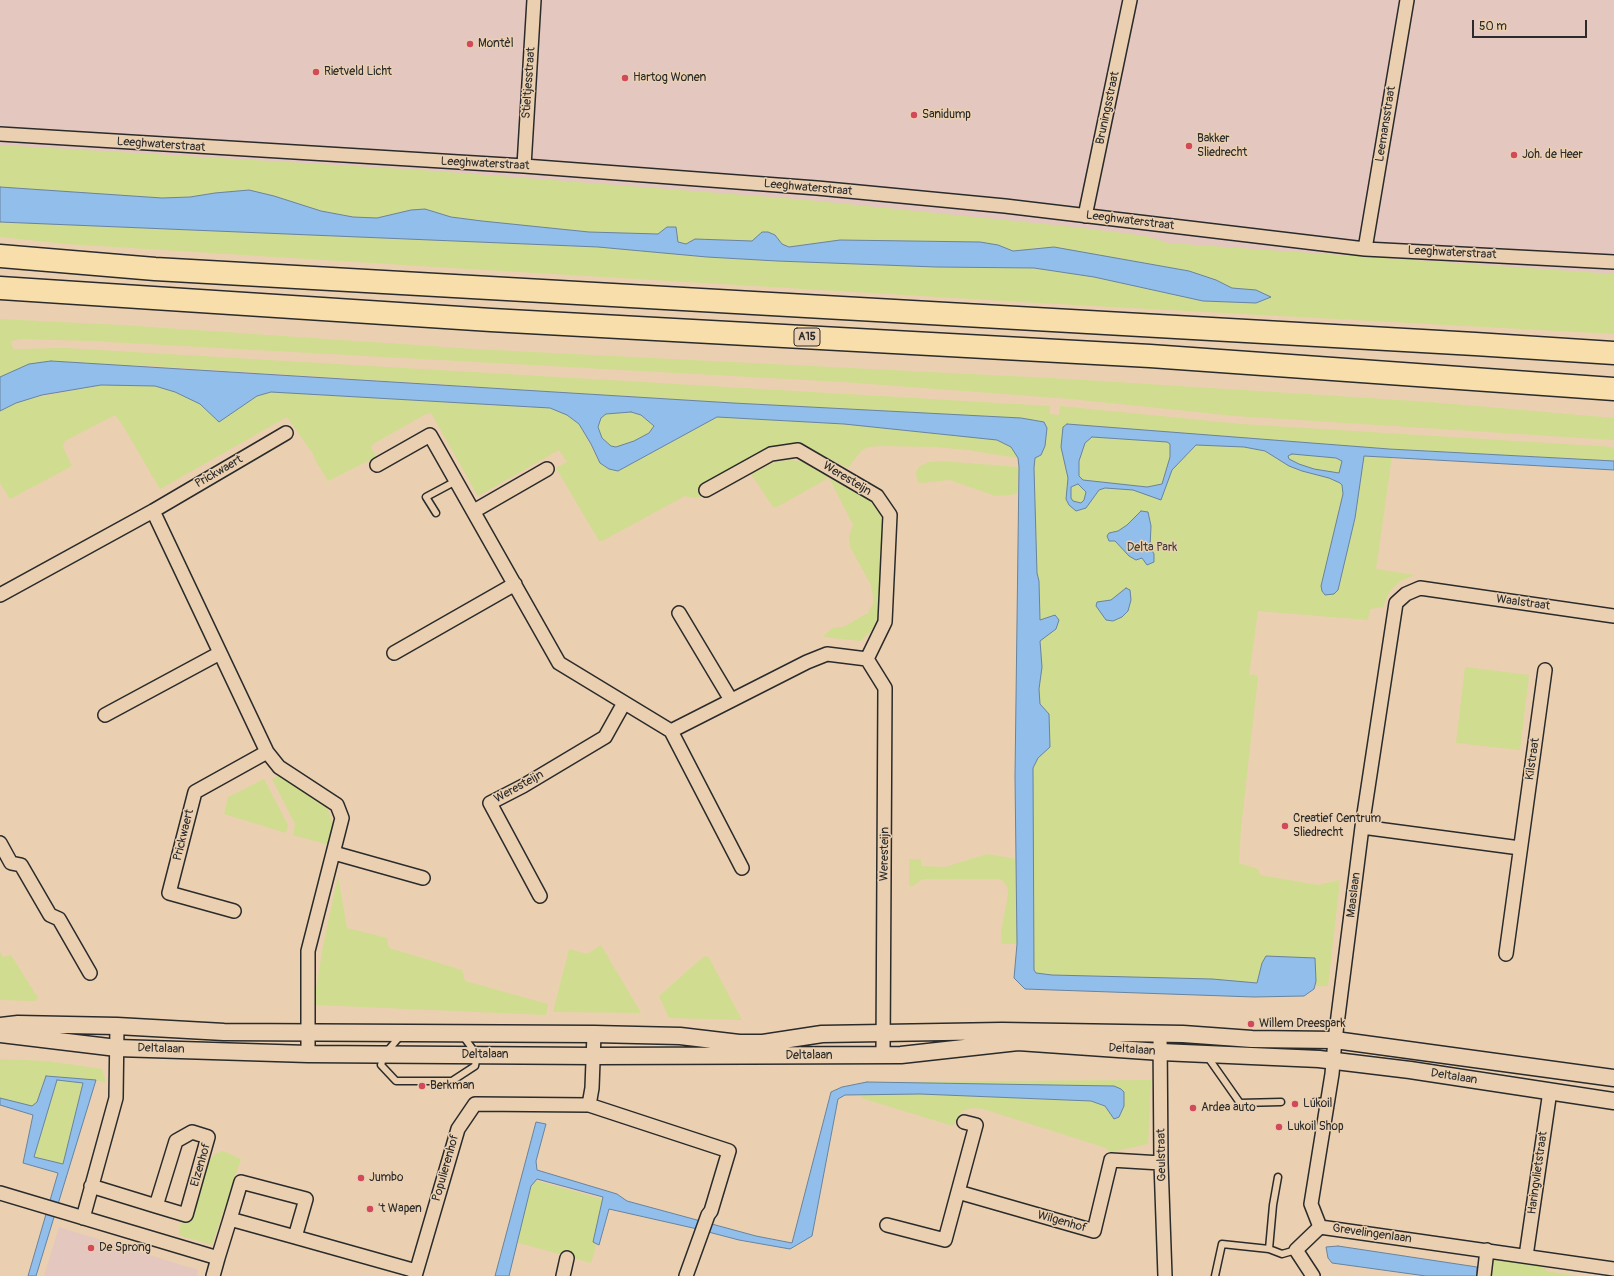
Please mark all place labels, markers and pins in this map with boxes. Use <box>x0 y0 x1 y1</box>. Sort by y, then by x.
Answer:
place label: Montèl <box>478 37 514 51</box>
marker: Montèl <box>465 39 475 49</box>
place label: Rietveld Licht <box>324 65 392 79</box>
marker: Rietveld Licht <box>311 67 321 77</box>
place label: Hartog Wonen <box>633 71 706 85</box>
marker: Hartog Wonen <box>620 73 630 83</box>
place label: Sanidump <box>922 108 971 122</box>
marker: Sanidump <box>909 110 919 120</box>
place label: Bakker Sliedrecht <box>1197 132 1247 160</box>
marker: Bakker Sliedrecht <box>1184 141 1194 151</box>
place label: Joh. de Heer <box>1522 148 1583 162</box>
marker: Joh. de Heer <box>1509 150 1519 160</box>
place label: Creatief Centrum Sliedrecht <box>1293 812 1381 840</box>
marker: Creatief Centrum Sliedrecht <box>1280 821 1290 831</box>
place label: Willem Dreespark <box>1259 1017 1345 1031</box>
marker: Willem Dreespark <box>1246 1019 1256 1029</box>
place label: Berkman <box>430 1079 475 1093</box>
marker: Berkman <box>417 1081 427 1091</box>
place label: Lukoil <box>1303 1097 1332 1111</box>
marker: Lukoil <box>1290 1099 1300 1109</box>
place label: Ardea auto <box>1201 1101 1256 1115</box>
marker: Ardea auto <box>1188 1103 1198 1113</box>
place label: Lukoil Shop <box>1287 1120 1344 1134</box>
marker: Lukoil Shop <box>1274 1122 1284 1132</box>
place label: Jumbo <box>369 1171 403 1185</box>
marker: Jumbo <box>356 1173 366 1183</box>
place label: 't Wapen <box>378 1202 422 1216</box>
marker: 't Wapen <box>365 1204 375 1214</box>
place label: De Sprong <box>99 1241 151 1255</box>
marker: De Sprong <box>86 1243 96 1253</box>

